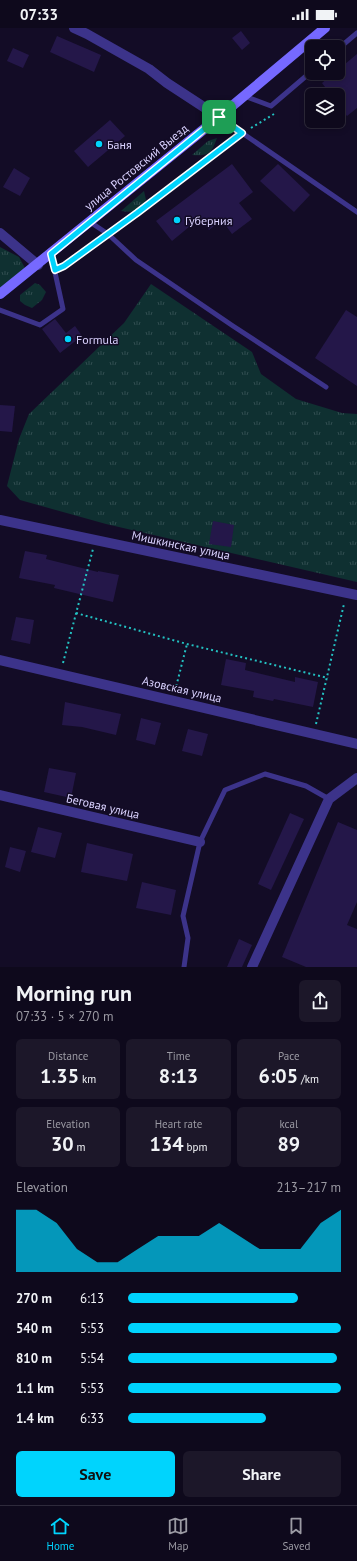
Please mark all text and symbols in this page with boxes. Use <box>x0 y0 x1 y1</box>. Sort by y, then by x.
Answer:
text: 07:33 <box>20 5 58 24</box>
map controls <box>305 40 345 128</box>
button: locate <box>305 40 345 80</box>
button: layers <box>305 88 345 128</box>
pin <box>202 100 236 134</box>
icon: arrive <box>208 106 230 128</box>
street label: улица Ростовский Выезд <box>81 120 191 213</box>
place label: Баня <box>107 137 132 152</box>
marker: Баня <box>94 139 104 149</box>
place label: Губерния <box>185 213 232 228</box>
marker: Губерния <box>172 215 182 225</box>
place label: Formula <box>76 332 118 347</box>
marker: Formula <box>63 334 73 344</box>
street label: Мишкинская улица <box>130 527 232 563</box>
street label: Азовская улица <box>141 673 223 705</box>
street label: Беговая улица <box>65 790 141 822</box>
text: Morning run <box>16 979 132 1007</box>
button: share <box>299 980 341 1022</box>
text: 07:33 · 5 × 270 m <box>16 1008 113 1025</box>
text: Distance <box>48 1049 88 1063</box>
text: Time <box>167 1049 190 1063</box>
text: Pace <box>278 1049 300 1063</box>
text: 1.35 <box>40 1063 79 1089</box>
text: 8:13 <box>159 1063 198 1089</box>
text: 6:05 <box>259 1063 298 1089</box>
text: km <box>79 1072 96 1086</box>
text: /km <box>298 1072 319 1086</box>
text: Elevation <box>46 1117 90 1131</box>
text: Heart rate <box>155 1117 202 1131</box>
text: kcal <box>279 1117 298 1131</box>
text: 30 <box>51 1131 74 1157</box>
text: 134 <box>150 1131 184 1157</box>
text: 89 <box>277 1131 300 1157</box>
text: m <box>74 1140 85 1154</box>
text: bpm <box>184 1140 207 1154</box>
text: Elevation <box>16 1179 68 1196</box>
text: 213–217 m <box>277 1179 341 1196</box>
text: 270 m <box>16 1290 52 1307</box>
text: 6:13 <box>80 1290 104 1307</box>
text: 540 m <box>16 1320 52 1337</box>
text: 5:53 <box>80 1320 104 1337</box>
text: 810 m <box>16 1350 52 1367</box>
text: 5:54 <box>80 1350 104 1367</box>
text: 1.1 km <box>16 1380 54 1397</box>
text: 5:53 <box>80 1380 104 1397</box>
text: 1.4 km <box>16 1410 54 1427</box>
text: 6:33 <box>80 1410 104 1427</box>
button: Save <box>16 1451 175 1497</box>
button: Share <box>183 1451 341 1497</box>
tab: Home <box>47 1515 74 1553</box>
tab: Map <box>167 1515 189 1553</box>
tab: Saved <box>282 1515 310 1553</box>

